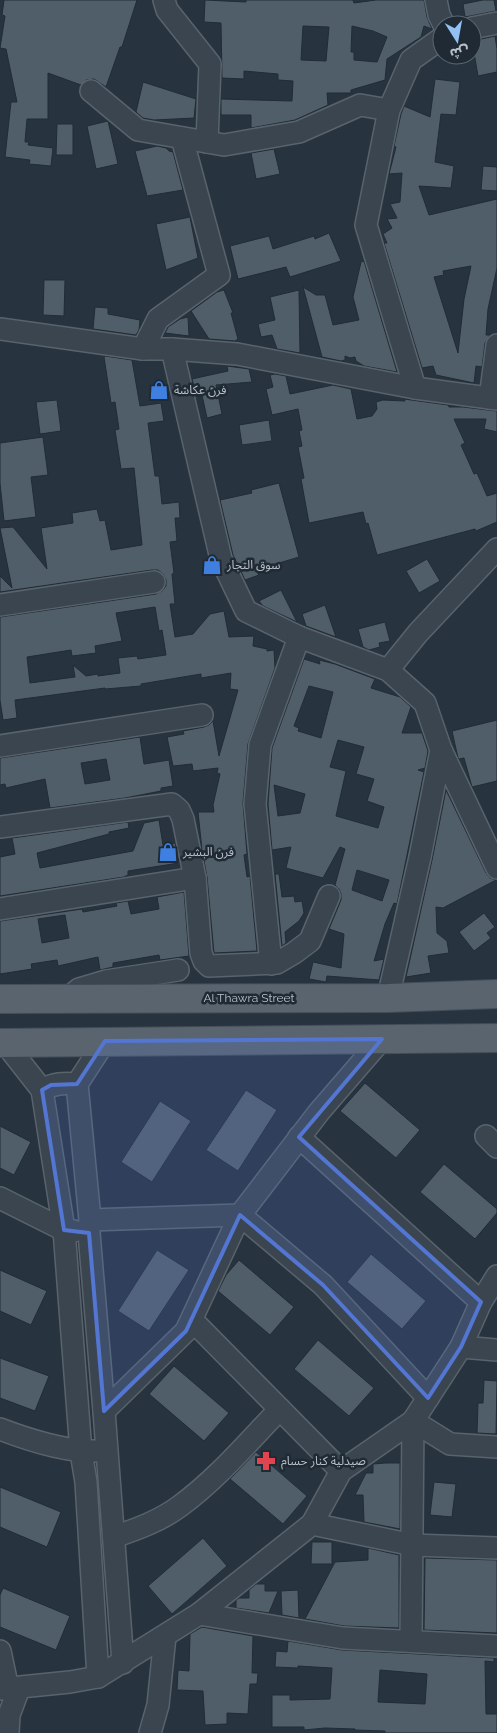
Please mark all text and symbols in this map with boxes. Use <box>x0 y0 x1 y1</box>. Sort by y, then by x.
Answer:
north arrow <box>432 15 482 65</box>
text: ش <box>449 43 470 62</box>
shop icon: فرن عكاشة <box>148 379 170 401</box>
place label: فرن عكاشة <box>174 383 226 397</box>
shop icon: سوق التجار <box>201 554 223 576</box>
place label: سوق التجار <box>226 558 280 572</box>
shop icon: فرن البشير <box>157 841 179 863</box>
place label: فرن البشير <box>182 845 234 859</box>
street label: Al Thawra Street <box>203 991 295 1005</box>
pharmacy icon: صيدلية كنار حسام <box>255 1450 277 1472</box>
place label: صيدلية كنار حسام <box>281 1454 366 1470</box>

